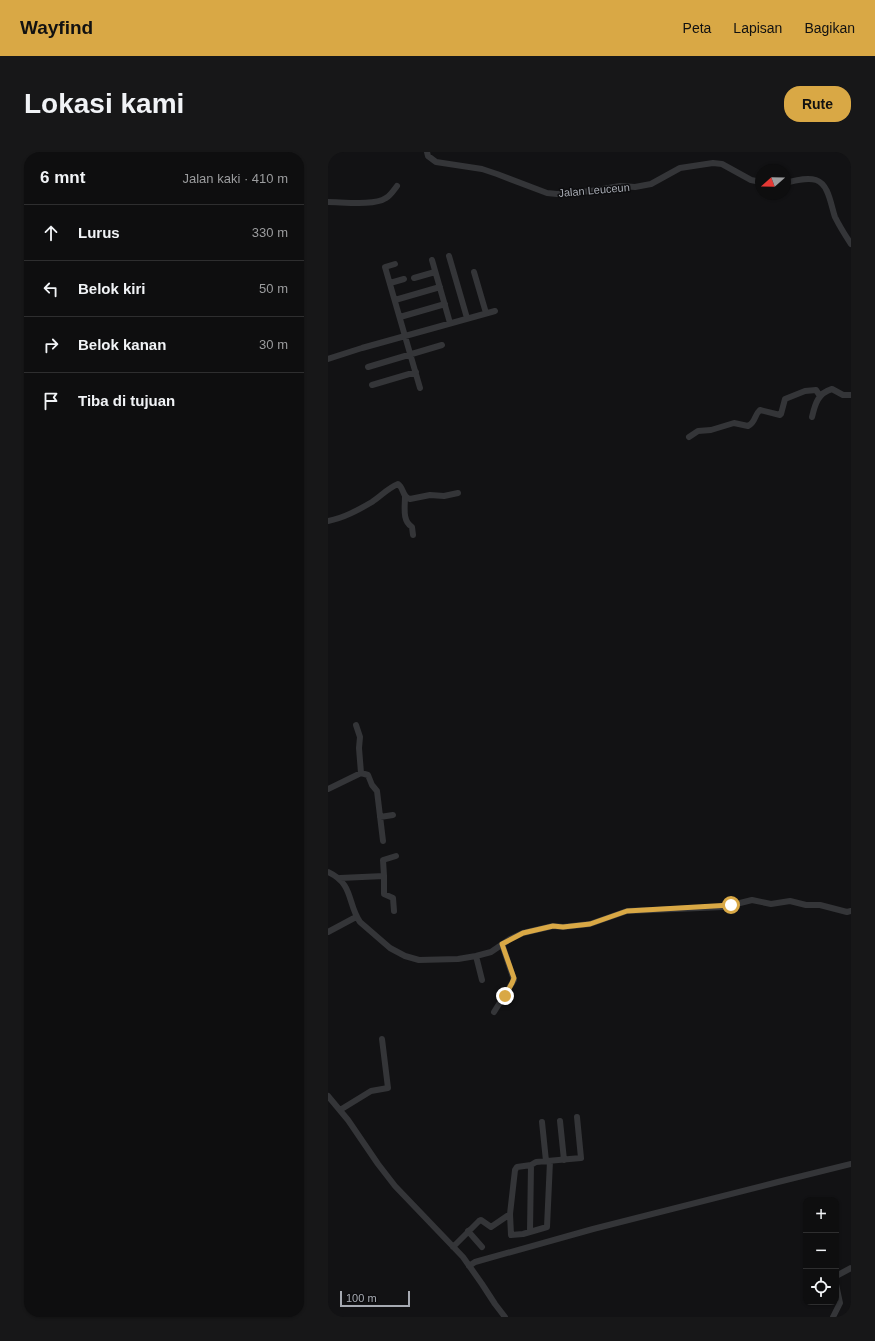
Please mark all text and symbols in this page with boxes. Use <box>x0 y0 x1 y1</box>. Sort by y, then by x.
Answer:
text: Wayfind <box>20 17 93 38</box>
text: Peta <box>683 20 711 36</box>
text: Lapisan <box>733 20 782 36</box>
text: Bagikan <box>804 20 855 36</box>
button: Rute <box>784 86 851 122</box>
text: Lokasi kami <box>24 88 184 119</box>
north arrow <box>755 164 791 200</box>
text: 6 mnt <box>40 168 85 187</box>
text: Jalan kaki · 410 m <box>183 171 288 186</box>
street label: Jalan Leuceun <box>558 181 630 199</box>
icon: ahead <box>40 222 62 244</box>
text: Lurus <box>78 224 120 241</box>
text: 330 m <box>252 225 288 240</box>
icon: left <box>40 278 62 300</box>
text: Belok kiri <box>78 280 146 297</box>
text: 50 m <box>259 281 288 296</box>
icon: right <box>40 334 62 356</box>
text: Belok kanan <box>78 336 166 353</box>
text: 30 m <box>259 337 288 352</box>
icon: arrive <box>40 390 62 412</box>
text: Tiba di tujuan <box>78 392 175 409</box>
route start <box>722 896 740 914</box>
route end <box>496 987 514 1005</box>
map controls <box>803 1197 839 1305</box>
button: + <box>803 1197 839 1233</box>
button: − <box>803 1233 839 1269</box>
button: locate <box>803 1269 839 1305</box>
scale bar <box>340 1289 410 1308</box>
text: 100 m <box>346 1292 377 1304</box>

